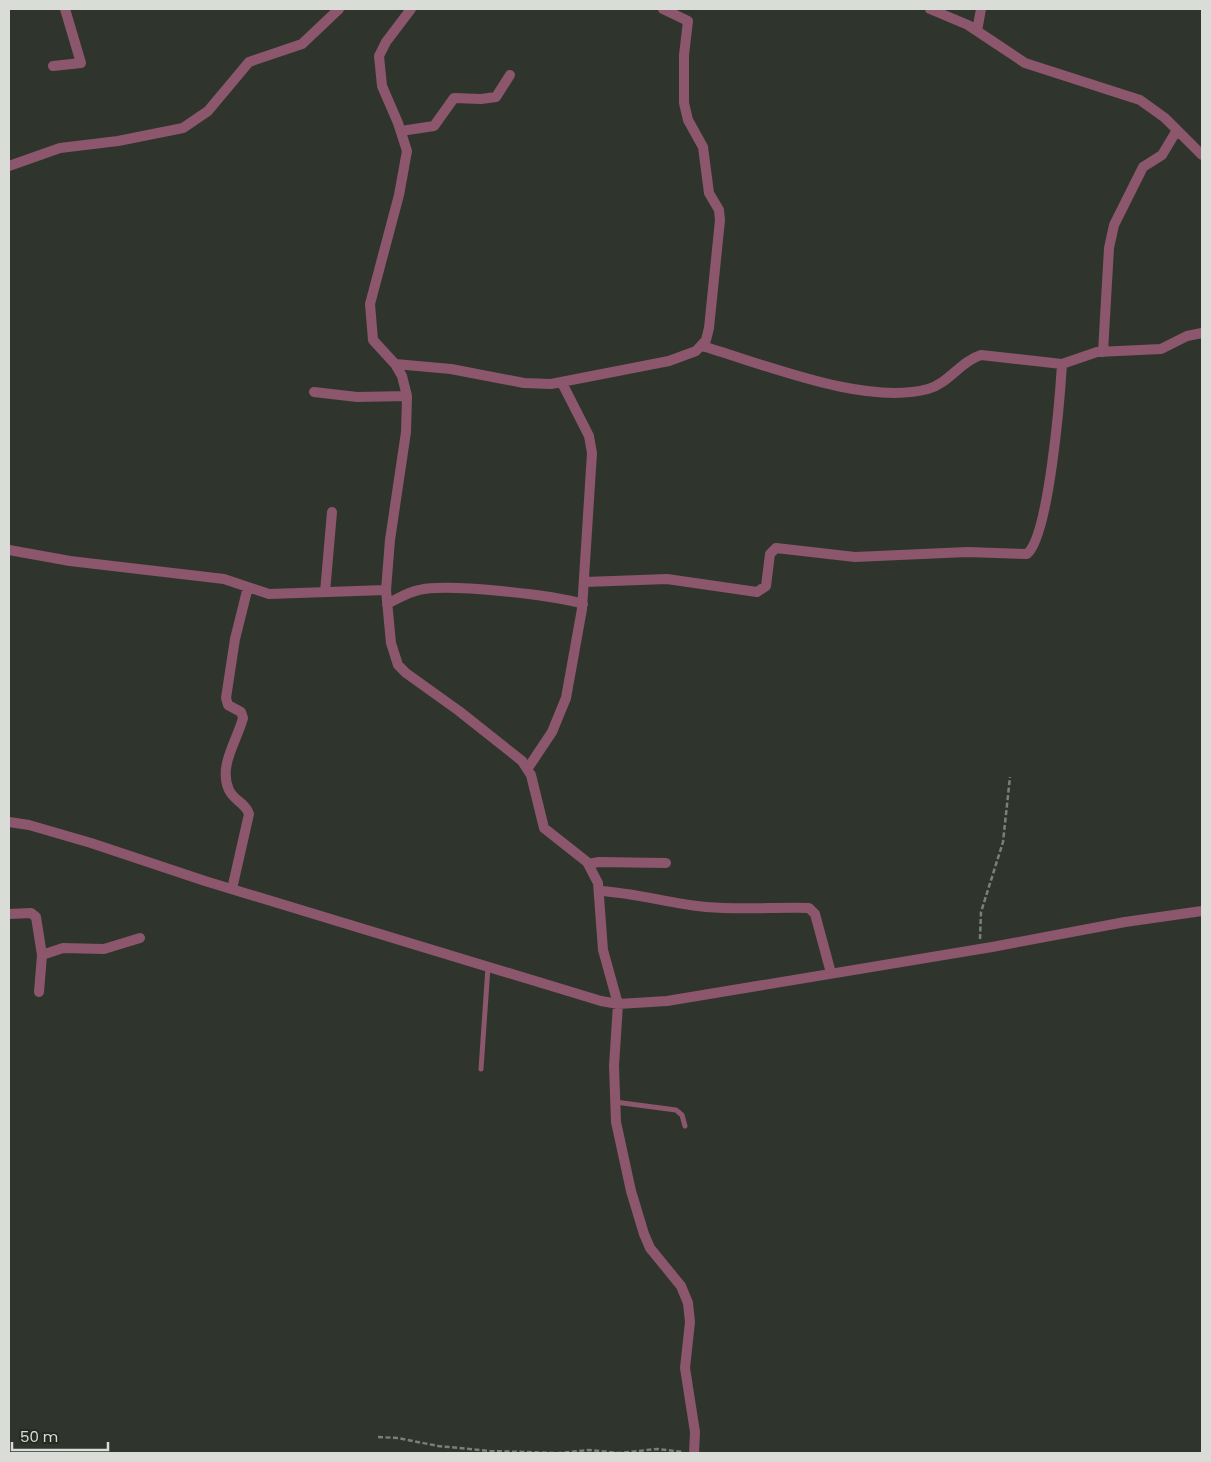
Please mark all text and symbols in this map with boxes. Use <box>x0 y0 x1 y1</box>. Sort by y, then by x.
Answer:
scale bar <box>12 1420 109 1452</box>
text: 50 m <box>20 1426 58 1447</box>

